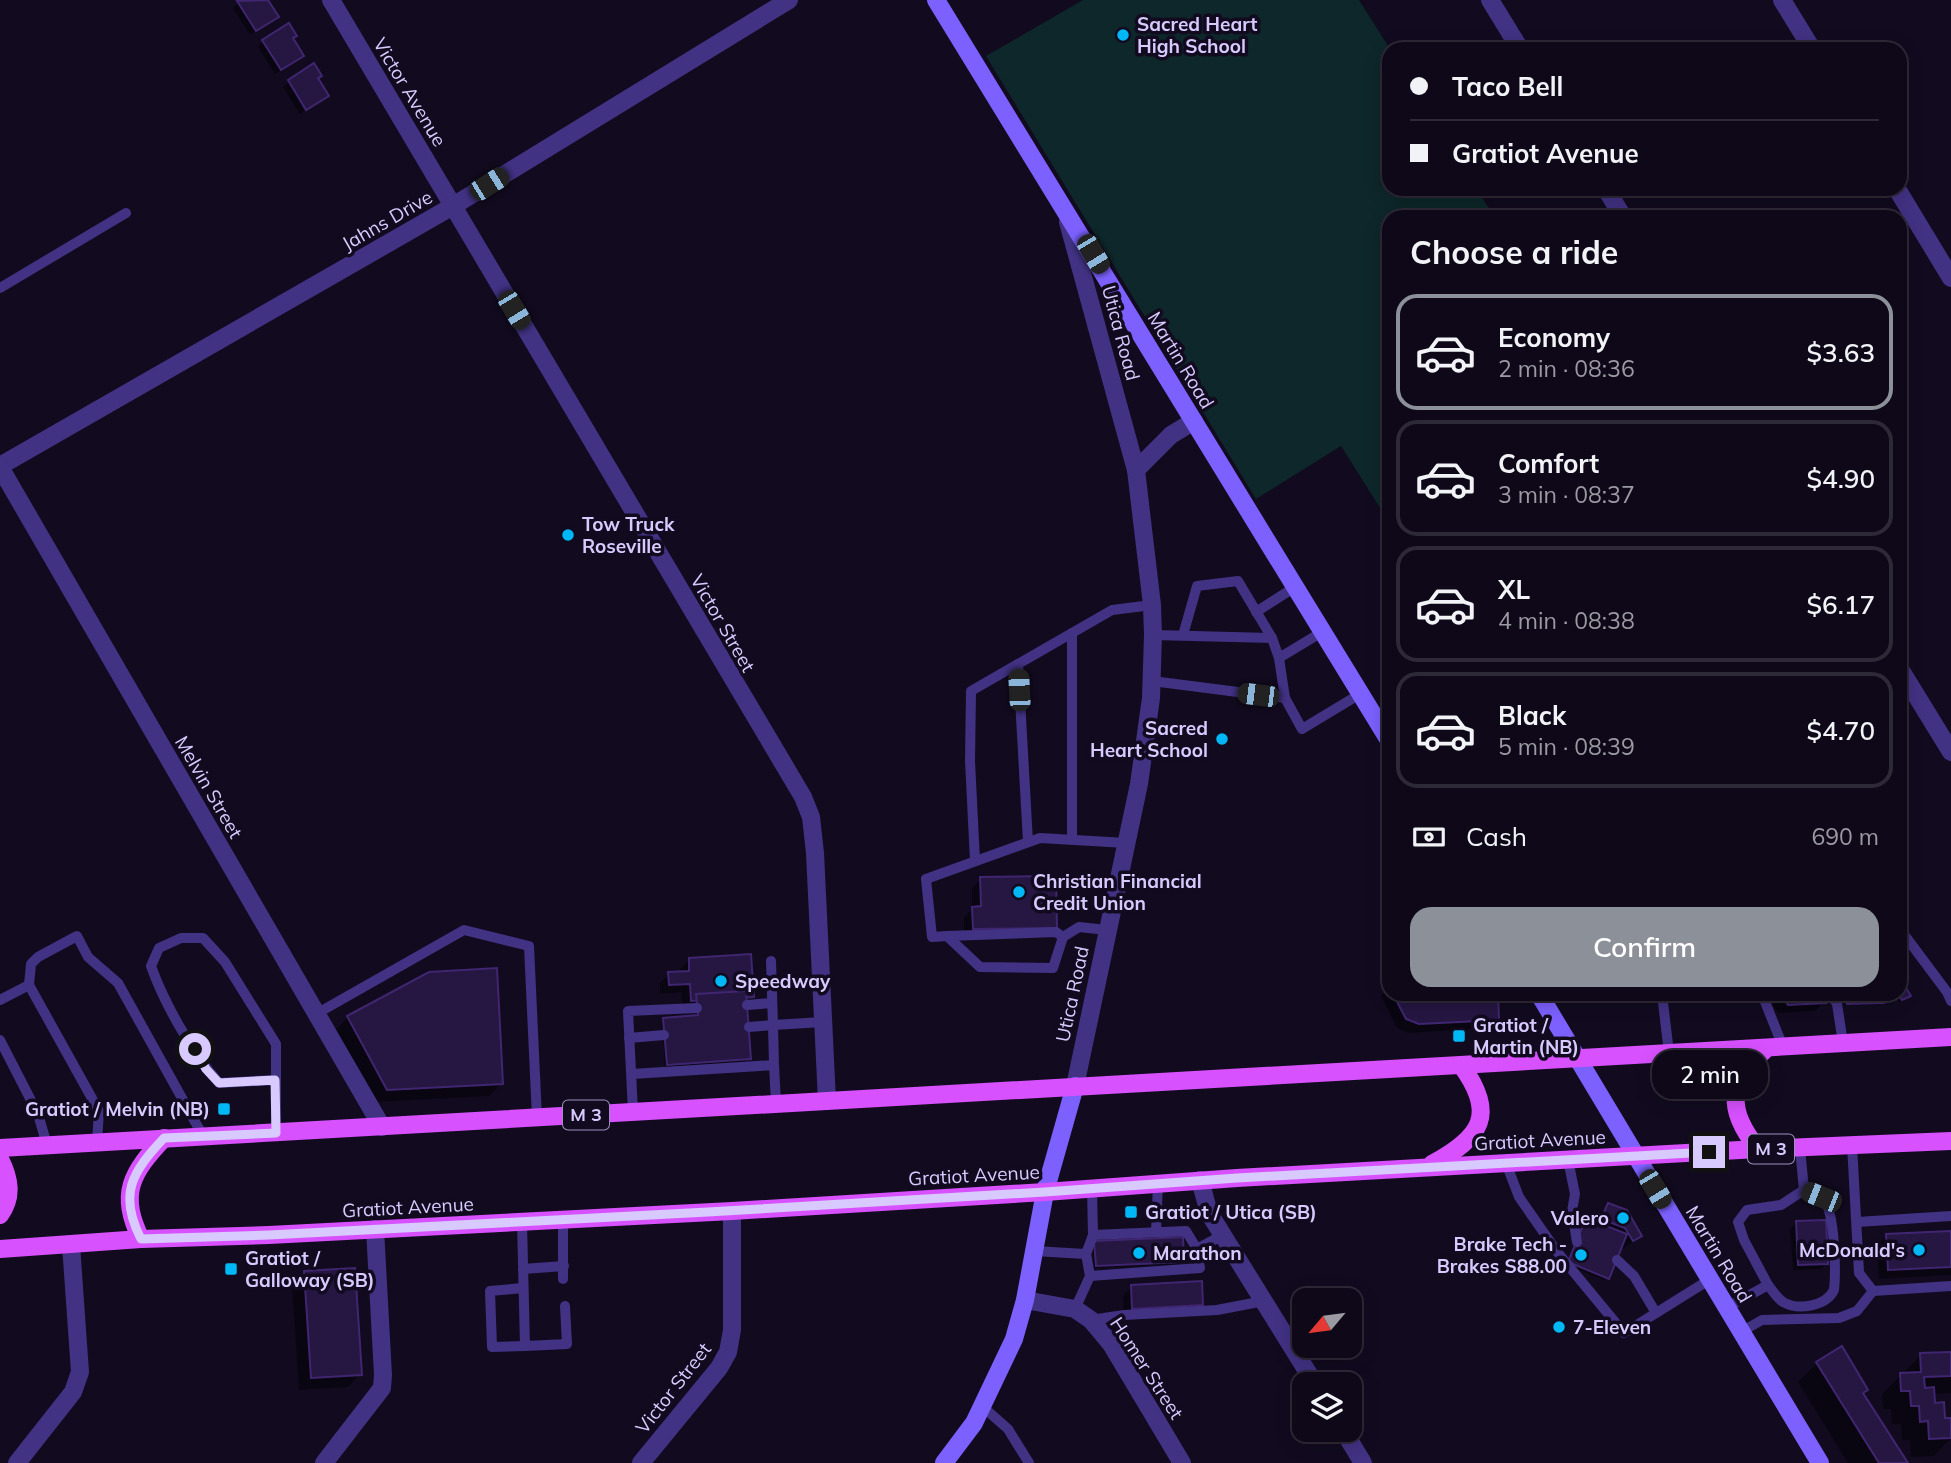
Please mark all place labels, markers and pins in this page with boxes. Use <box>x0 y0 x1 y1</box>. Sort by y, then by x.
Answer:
place label: Sacred Heart High School <box>1137 12 1257 58</box>
marker: Sacred Heart High School <box>1115 27 1131 43</box>
place label: Tow Truck Roseville <box>582 512 675 558</box>
marker: Tow Truck Roseville <box>560 527 576 543</box>
place label: Sacred Heart School <box>1090 716 1208 762</box>
marker: Sacred Heart School <box>1214 731 1230 747</box>
place label: Christian Financial Credit Union <box>1033 869 1202 915</box>
marker: Christian Financial Credit Union <box>1011 884 1027 900</box>
place label: Speedway <box>735 969 831 993</box>
marker: Speedway <box>713 973 729 989</box>
place label: Gratiot / Martin (NB) <box>1473 1013 1579 1059</box>
marker: Gratiot / Martin (NB) <box>1451 1028 1467 1044</box>
place label: Gratiot / Melvin (NB) <box>25 1097 210 1121</box>
marker: Gratiot / Melvin (NB) <box>216 1101 232 1117</box>
place label: Gratiot / Utica (SB) <box>1145 1200 1317 1224</box>
marker: Gratiot / Utica (SB) <box>1123 1204 1139 1220</box>
place label: Valero <box>1550 1206 1609 1230</box>
marker: Valero <box>1615 1210 1631 1226</box>
place label: Brake Tech - Brakes S88.00 <box>1437 1232 1567 1278</box>
place label: McDonald's <box>1799 1238 1905 1262</box>
place label: Marathon <box>1153 1241 1242 1265</box>
marker: McDonald's <box>1911 1242 1927 1258</box>
marker: Marathon <box>1131 1245 1147 1261</box>
place label: Gratiot / Galloway (SB) <box>245 1246 375 1292</box>
marker: Brake Tech - Brakes S88.00 <box>1573 1247 1589 1263</box>
marker: Gratiot / Galloway (SB) <box>223 1261 239 1277</box>
place label: 7-Eleven <box>1573 1315 1651 1339</box>
marker: 7-Eleven <box>1551 1319 1567 1335</box>

